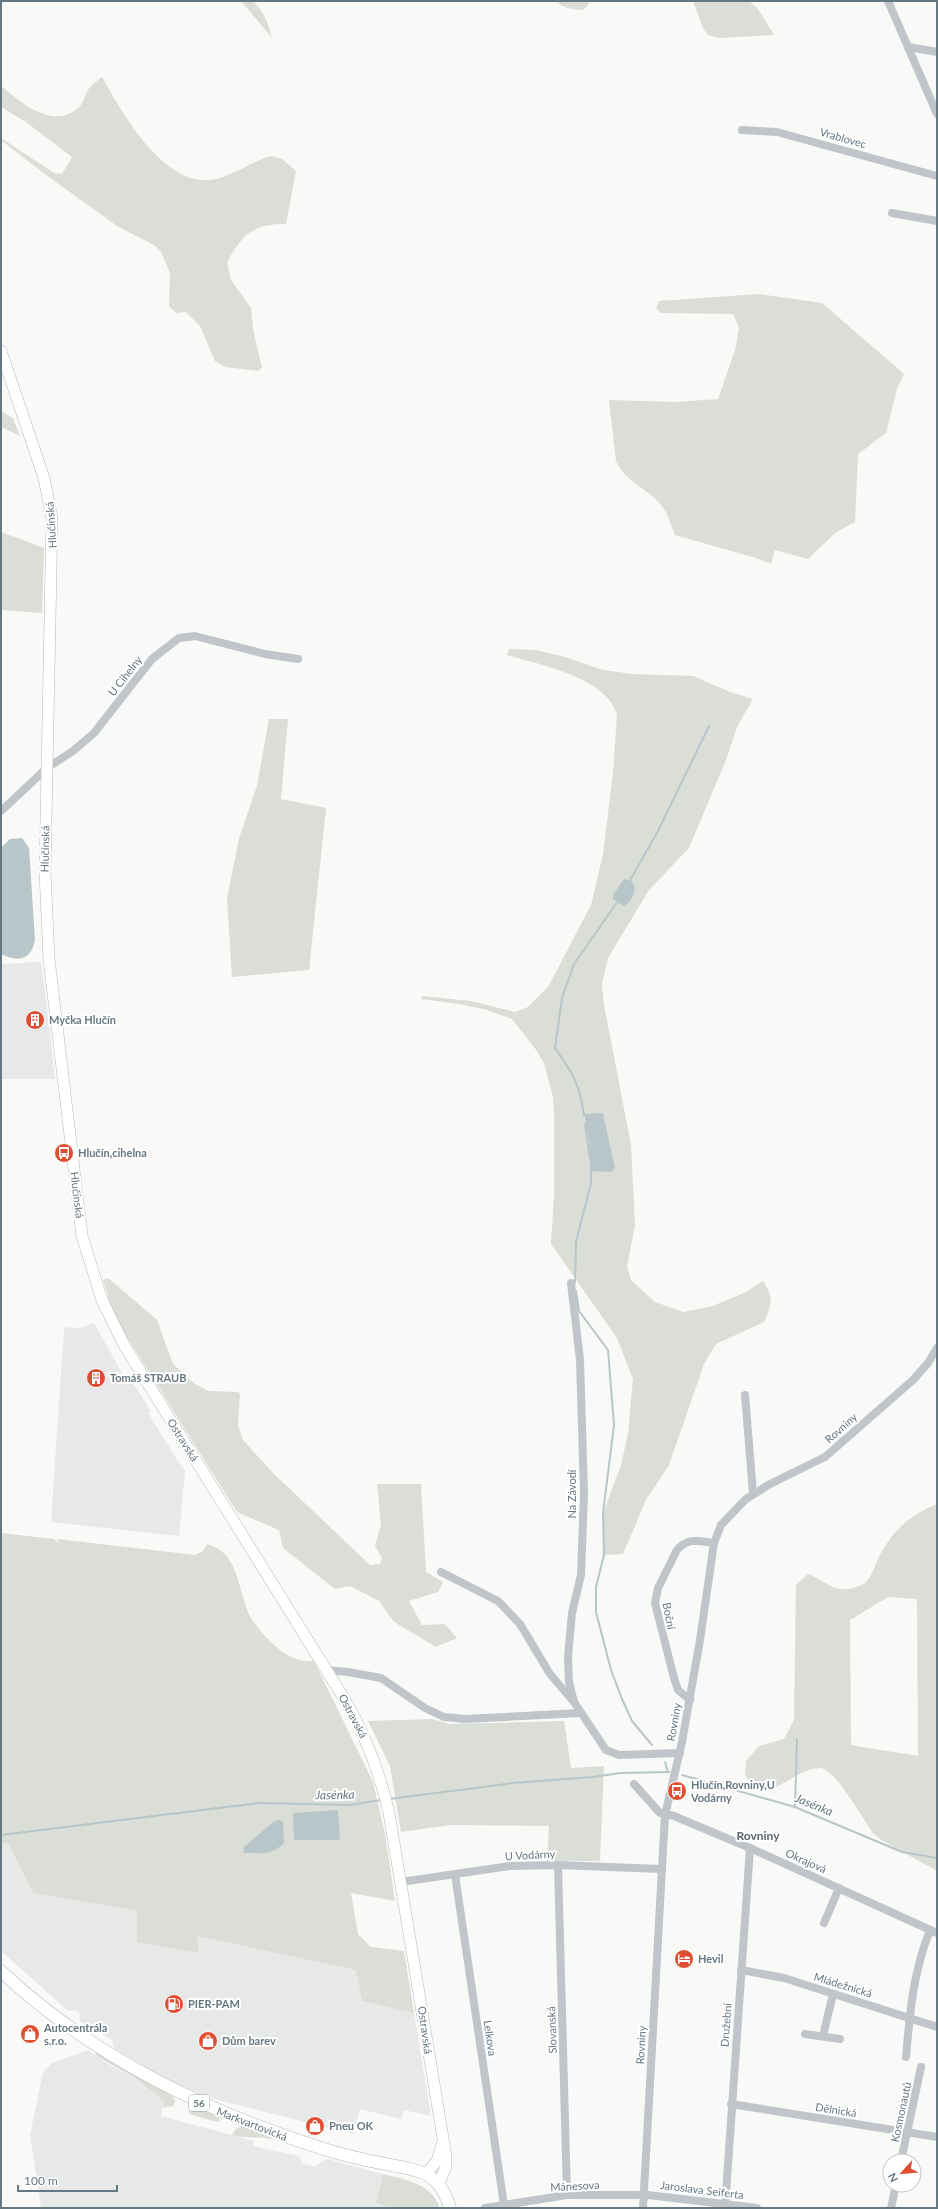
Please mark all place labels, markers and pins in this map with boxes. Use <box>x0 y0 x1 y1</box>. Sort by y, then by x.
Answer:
building icon: Myčka Hlučín <box>24 1009 46 1031</box>
place label: Myčka Hlučín <box>49 1013 116 1026</box>
bus stop icon: Hlučín,cihelna <box>53 1142 75 1164</box>
place label: Hlučín,cihelna <box>78 1146 147 1159</box>
building icon: Tomáš STRAUB <box>85 1367 107 1389</box>
place label: Tomáš STRAUB <box>110 1371 186 1384</box>
place label: Hlučín,Rovniny,U Vodárny <box>690 1778 775 1804</box>
bus stop icon: Hlučín,Rovniny,U Vodárny <box>666 1780 688 1802</box>
hotel icon: Hevil <box>673 1948 695 1970</box>
place label: Hevil <box>698 1952 724 1965</box>
fuel station icon: PIER-PAM <box>163 1993 185 2015</box>
place label: PIER-PAM <box>188 1997 240 2010</box>
place label: Autocentrála s.r.o. <box>43 2021 107 2047</box>
shop icon: Autocentrála s.r.o. <box>19 2023 41 2045</box>
shop icon: Dům barev <box>197 2030 219 2052</box>
place label: Dům barev <box>222 2034 276 2047</box>
shop icon: Pneu OK <box>304 2115 326 2137</box>
place label: Pneu OK <box>329 2119 374 2132</box>

